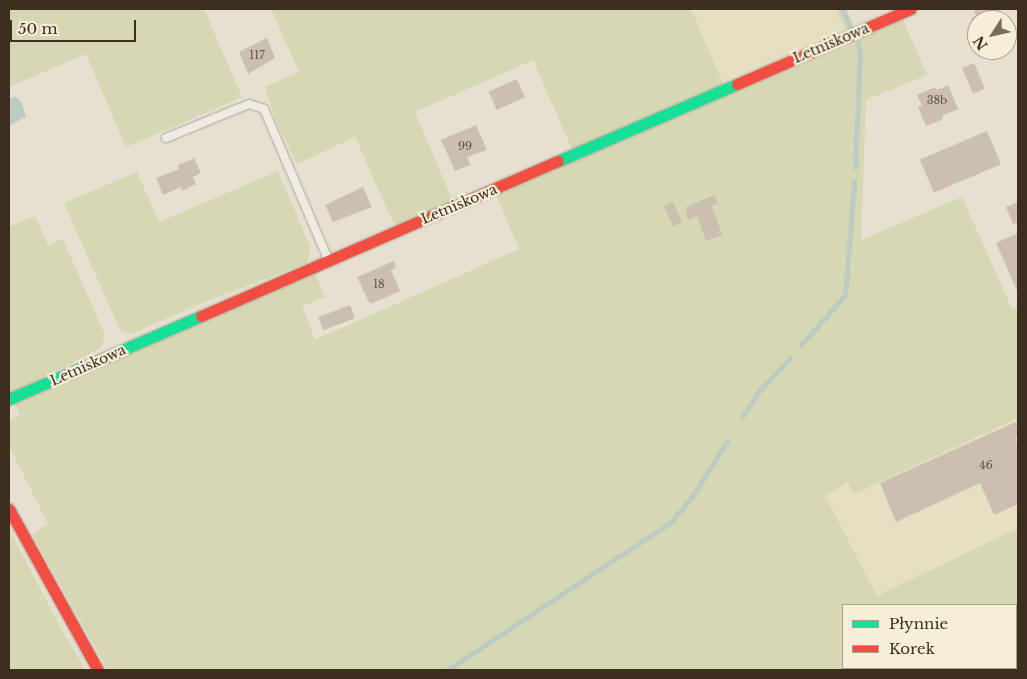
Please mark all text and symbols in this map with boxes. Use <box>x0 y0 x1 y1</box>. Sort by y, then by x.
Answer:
scale bar <box>12 10 139 42</box>
north arrow <box>967 10 1017 60</box>
text: 50 m <box>18 19 58 38</box>
street label: Letniskowa <box>791 19 871 67</box>
text: N <box>969 32 992 54</box>
house number: 117 <box>249 48 265 62</box>
house number: 38b <box>927 93 947 107</box>
house number: 99 <box>458 139 472 153</box>
street label: Letniskowa <box>419 180 499 228</box>
house number: 18 <box>373 277 385 291</box>
street label: Letniskowa <box>48 341 128 389</box>
house number: 46 <box>979 458 993 472</box>
legend <box>842 604 1017 669</box>
text: Płynnie <box>889 614 948 633</box>
text: Korek <box>889 639 935 658</box>

